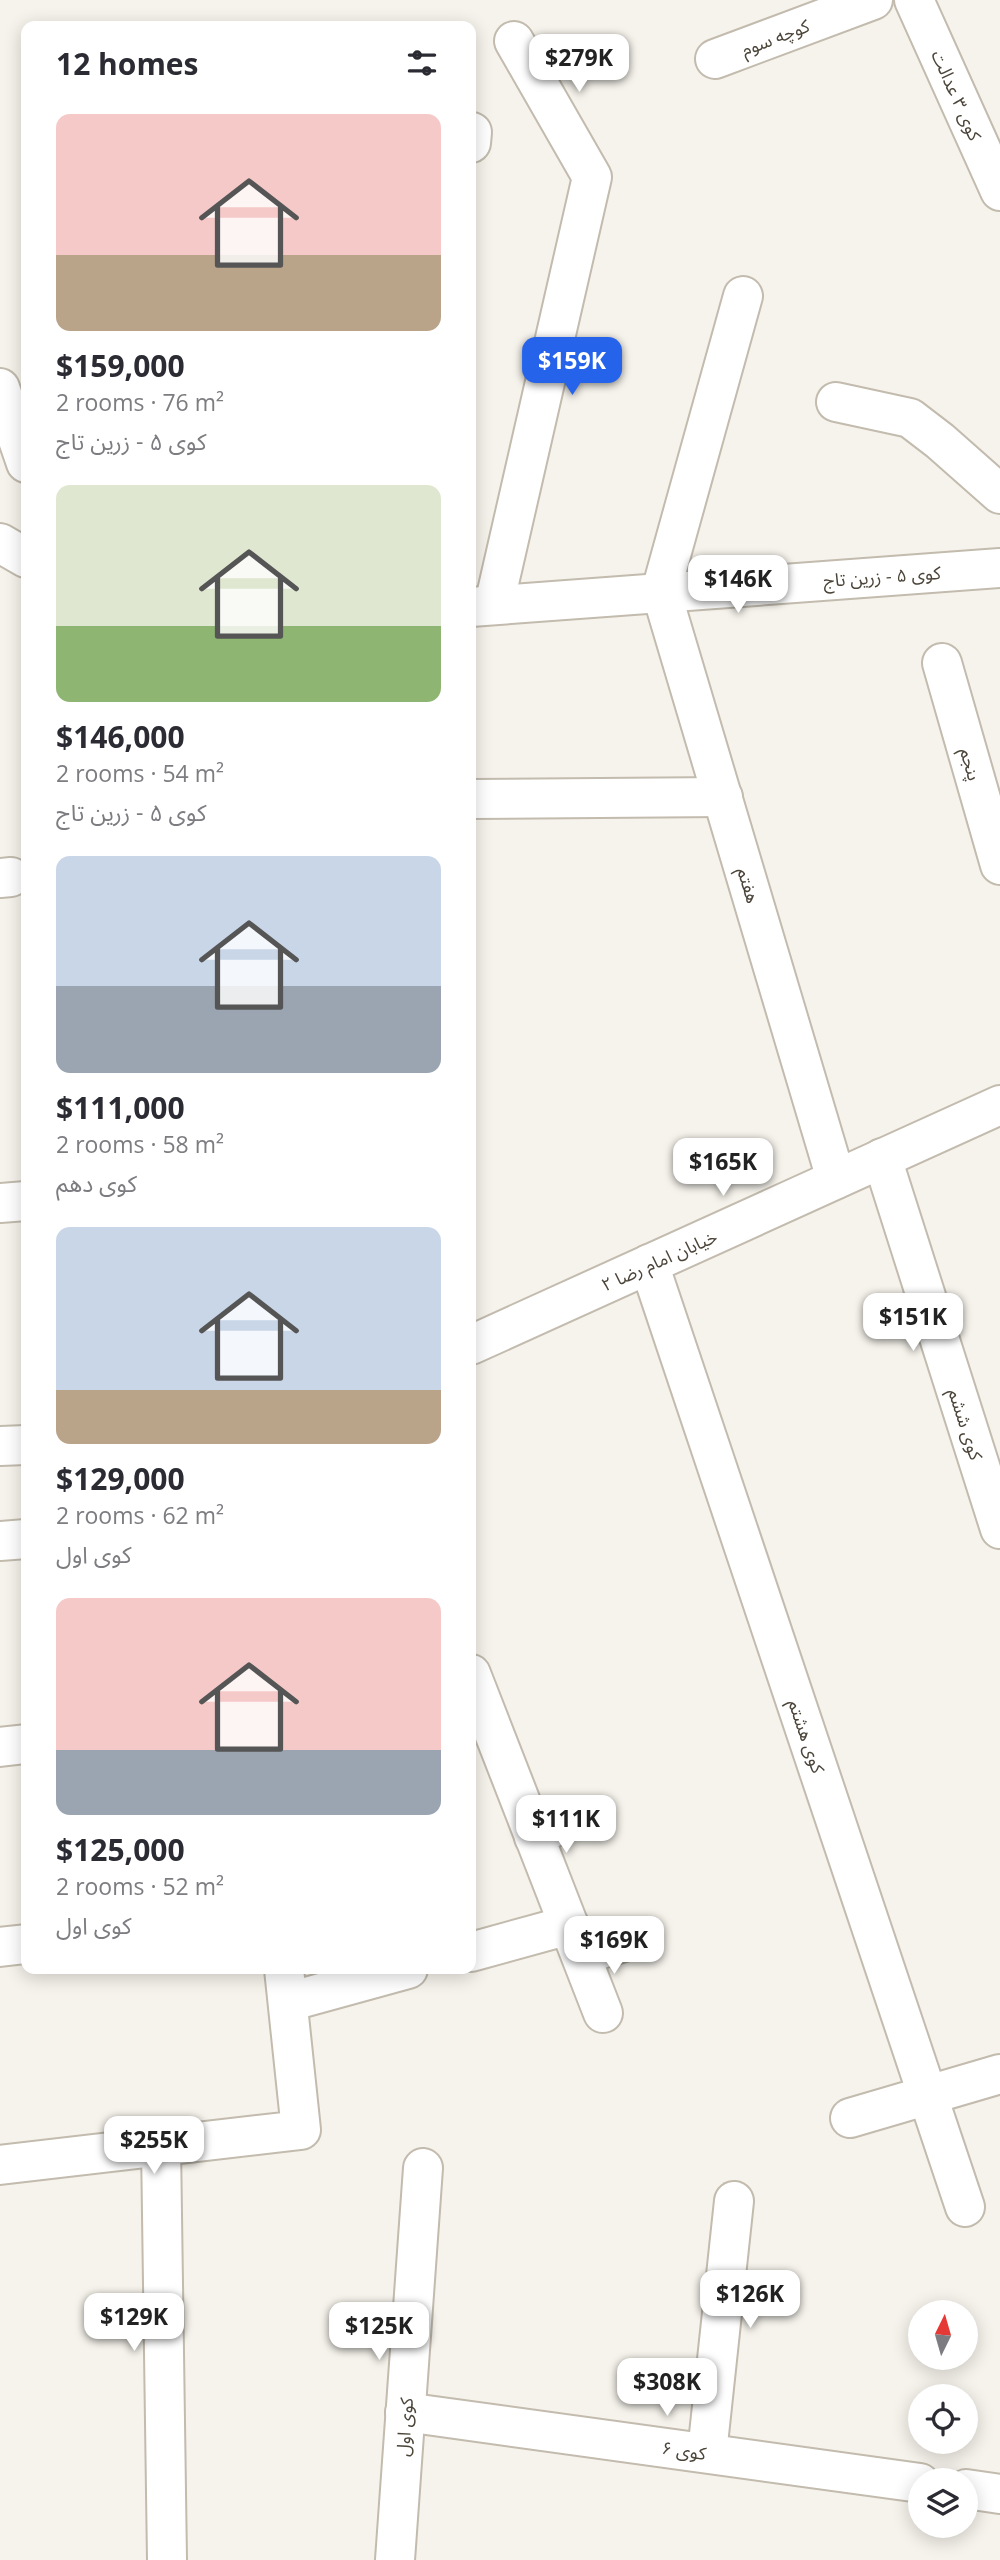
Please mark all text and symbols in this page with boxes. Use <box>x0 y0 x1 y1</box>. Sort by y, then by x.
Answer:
street label: کوچه سوم <box>737 13 814 64</box>
pin: $279K <box>530 34 628 94</box>
text: $279K <box>545 41 613 73</box>
text: 12 homes <box>56 43 199 84</box>
icon: filters <box>403 44 441 82</box>
street label: کوی ۳ عدالت <box>926 46 988 144</box>
icon: home <box>186 160 312 286</box>
pin: $159K <box>523 338 621 397</box>
text: $159K <box>538 344 606 376</box>
text: $159,000 <box>56 345 185 386</box>
text: 2 rooms · 76 m² <box>56 386 224 418</box>
text: کوی ۵ - زرین تاج <box>56 425 206 457</box>
icon: home <box>186 531 312 657</box>
pin: $146K <box>689 556 787 615</box>
street label: کوی ۵ - زرین تاج <box>822 560 942 594</box>
text: $146K <box>704 562 772 594</box>
text: $146,000 <box>56 716 185 757</box>
street label: پنجم <box>953 745 987 784</box>
text: 2 rooms · 54 m² <box>56 757 224 789</box>
text: کوی ۵ - زرین تاج <box>56 796 206 828</box>
street label: هفتم <box>730 864 766 906</box>
icon: home <box>186 902 312 1028</box>
text: $111,000 <box>56 1087 185 1128</box>
text: 2 rooms · 58 m² <box>56 1128 224 1160</box>
pin: $165K <box>674 1138 772 1198</box>
text: $165K <box>689 1145 757 1177</box>
text: کوی دهم <box>56 1167 137 1199</box>
street label: خیابان امام رضا ۲ <box>597 1224 722 1299</box>
icon: home <box>186 1273 312 1399</box>
pin: $151K <box>864 1294 962 1353</box>
text: $151K <box>879 1300 947 1332</box>
street label: کوی ششم <box>941 1385 989 1464</box>
text: $129,000 <box>56 1458 185 1499</box>
text: 2 rooms · 62 m² <box>56 1499 224 1531</box>
text: کوی اول <box>56 1538 132 1570</box>
icon: home <box>186 1644 312 1770</box>
street label: کوی هشتم <box>781 1696 831 1777</box>
pin: $111K <box>517 1796 615 1855</box>
text: $111K <box>532 1802 600 1834</box>
text: $125,000 <box>56 1829 185 1870</box>
text: 2 rooms · 52 m² <box>56 1870 224 1902</box>
text: کوی اول <box>56 1909 132 1941</box>
pin: $169K <box>565 1916 663 1976</box>
text: $169K <box>580 1923 648 1955</box>
pin: $255K <box>105 2116 203 2176</box>
text: $255K <box>120 2123 188 2155</box>
pin: $126K <box>701 2270 799 2330</box>
text: $126K <box>716 2277 784 2309</box>
pin: $129K <box>85 2294 183 2353</box>
text: $129K <box>100 2300 168 2332</box>
north arrow <box>908 2300 978 2370</box>
map controls <box>908 2300 978 2538</box>
pin: $125K <box>330 2302 428 2362</box>
text: $125K <box>345 2309 413 2341</box>
pin: $308K <box>618 2358 716 2418</box>
text: $308K <box>633 2365 701 2397</box>
button: locate <box>908 2384 978 2454</box>
street label: کوی اول <box>390 2396 418 2457</box>
street label: کوی ۶ <box>660 2435 708 2465</box>
button: layers <box>908 2468 978 2538</box>

